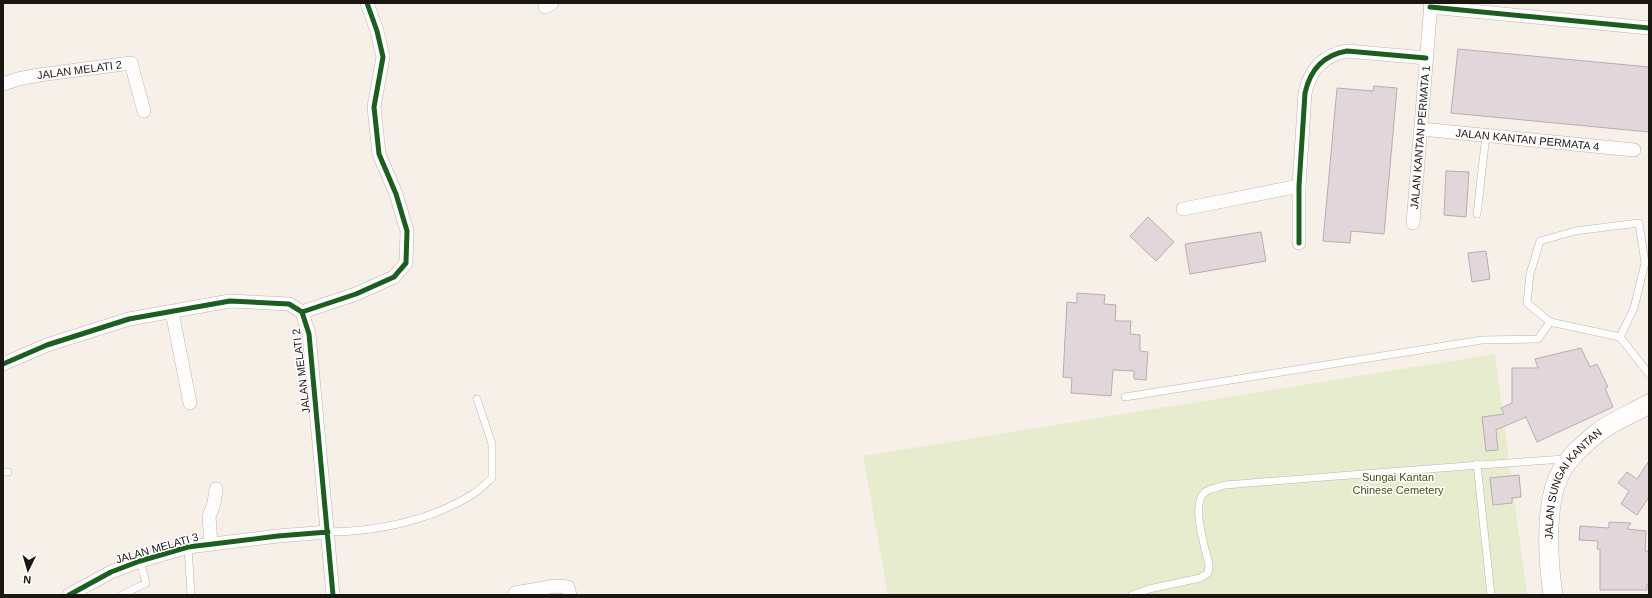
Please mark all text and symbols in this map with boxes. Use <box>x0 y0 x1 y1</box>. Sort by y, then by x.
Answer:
street label: JALAN MELATI 2 <box>36 58 123 81</box>
street label: JALAN KANTAN PERMATA 1 <box>1408 65 1432 210</box>
street label: JALAN KANTAN PERMATA 4 <box>1455 126 1600 153</box>
street label: JALAN MELATI 2 <box>290 328 312 414</box>
street label: JALAN SUNGAI KANTAN <box>1543 426 1604 539</box>
park label: Sungai Kantan Chinese Cemetery <box>1352 471 1444 496</box>
street label: JALAN MELATI 3 <box>114 530 200 566</box>
north arrow <box>8 550 48 590</box>
text: N <box>23 574 32 586</box>

